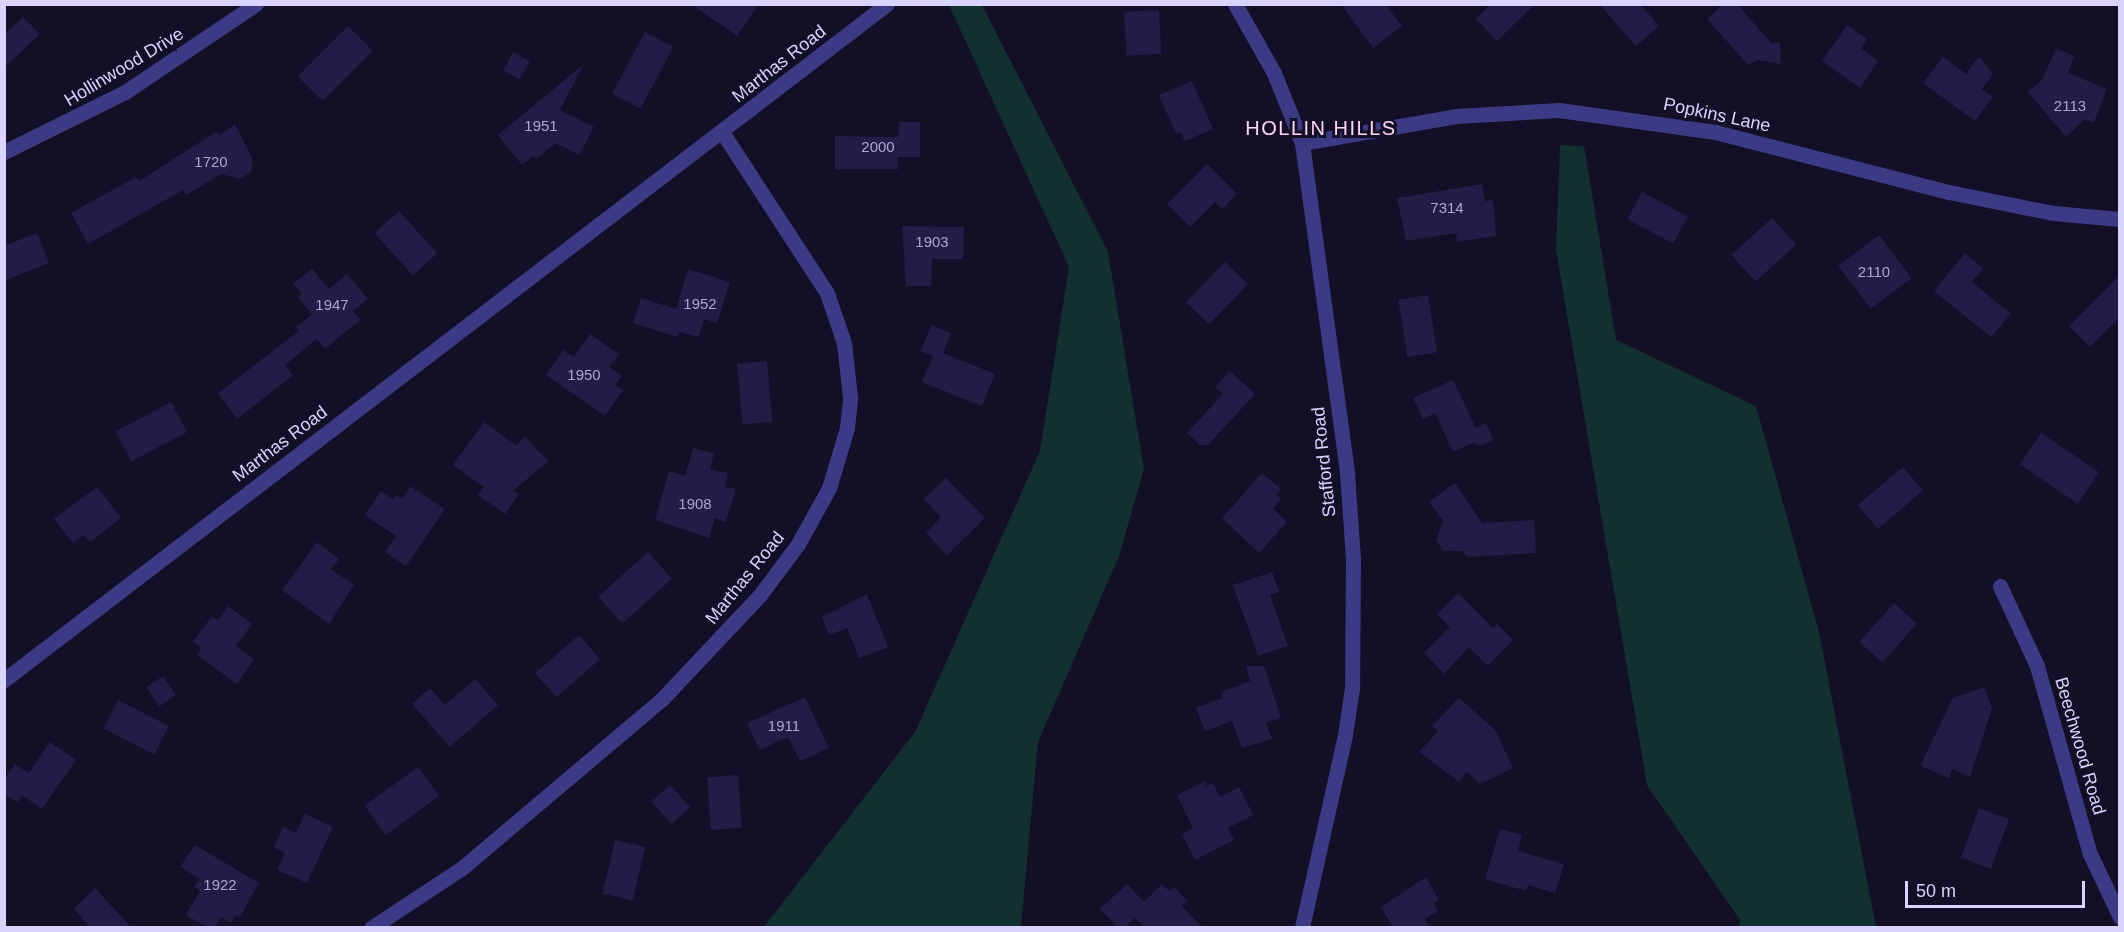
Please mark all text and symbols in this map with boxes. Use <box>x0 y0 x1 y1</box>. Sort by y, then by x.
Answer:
street label: Marthas Road <box>728 21 830 107</box>
street label: Hollinwood Drive <box>61 23 187 111</box>
street label: Popkins Lane <box>1661 93 1773 137</box>
house number: 2113 <box>2054 97 2086 115</box>
district label: HOLLIN HILLS <box>1245 116 1397 140</box>
house number: 1951 <box>524 117 558 135</box>
house number: 2000 <box>861 138 895 156</box>
house number: 1720 <box>194 153 228 171</box>
house number: 7314 <box>1430 199 1464 217</box>
house number: 1903 <box>915 233 949 251</box>
house number: 2110 <box>1858 263 1890 281</box>
house number: 1952 <box>683 295 717 313</box>
house number: 1947 <box>315 296 349 314</box>
house number: 1950 <box>567 366 601 384</box>
street label: Marthas Road <box>228 401 332 487</box>
street label: Stafford Road <box>1307 406 1341 518</box>
house number: 1908 <box>678 495 712 513</box>
street label: Marthas Road <box>701 527 789 629</box>
street label: Beechwood Road <box>2050 675 2110 817</box>
house number: 1911 <box>768 717 800 735</box>
scale bar <box>1908 869 2088 907</box>
house number: 1922 <box>203 876 237 894</box>
text: 50 m <box>1916 881 1956 901</box>

